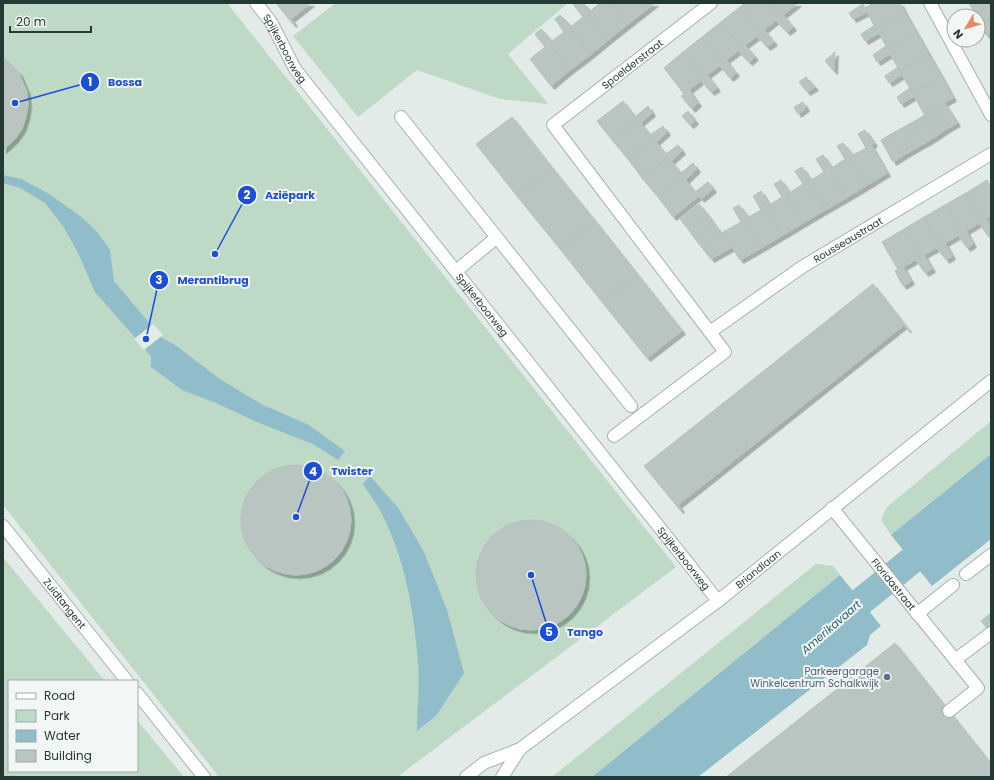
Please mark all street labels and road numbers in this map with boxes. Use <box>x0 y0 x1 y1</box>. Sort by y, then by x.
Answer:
street label: Spijkerboorweg <box>259 11 310 86</box>
street label: Spoelderstraat <box>599 35 667 93</box>
street label: Rousseaustraat <box>811 213 886 267</box>
street label: Spijkerboorweg <box>452 270 512 340</box>
street label: Spijkerboorweg <box>654 524 713 593</box>
street label: Briandlaan <box>732 546 784 592</box>
street label: Floridastraat <box>868 555 919 614</box>
street label: Zuidtangent <box>40 575 90 632</box>

